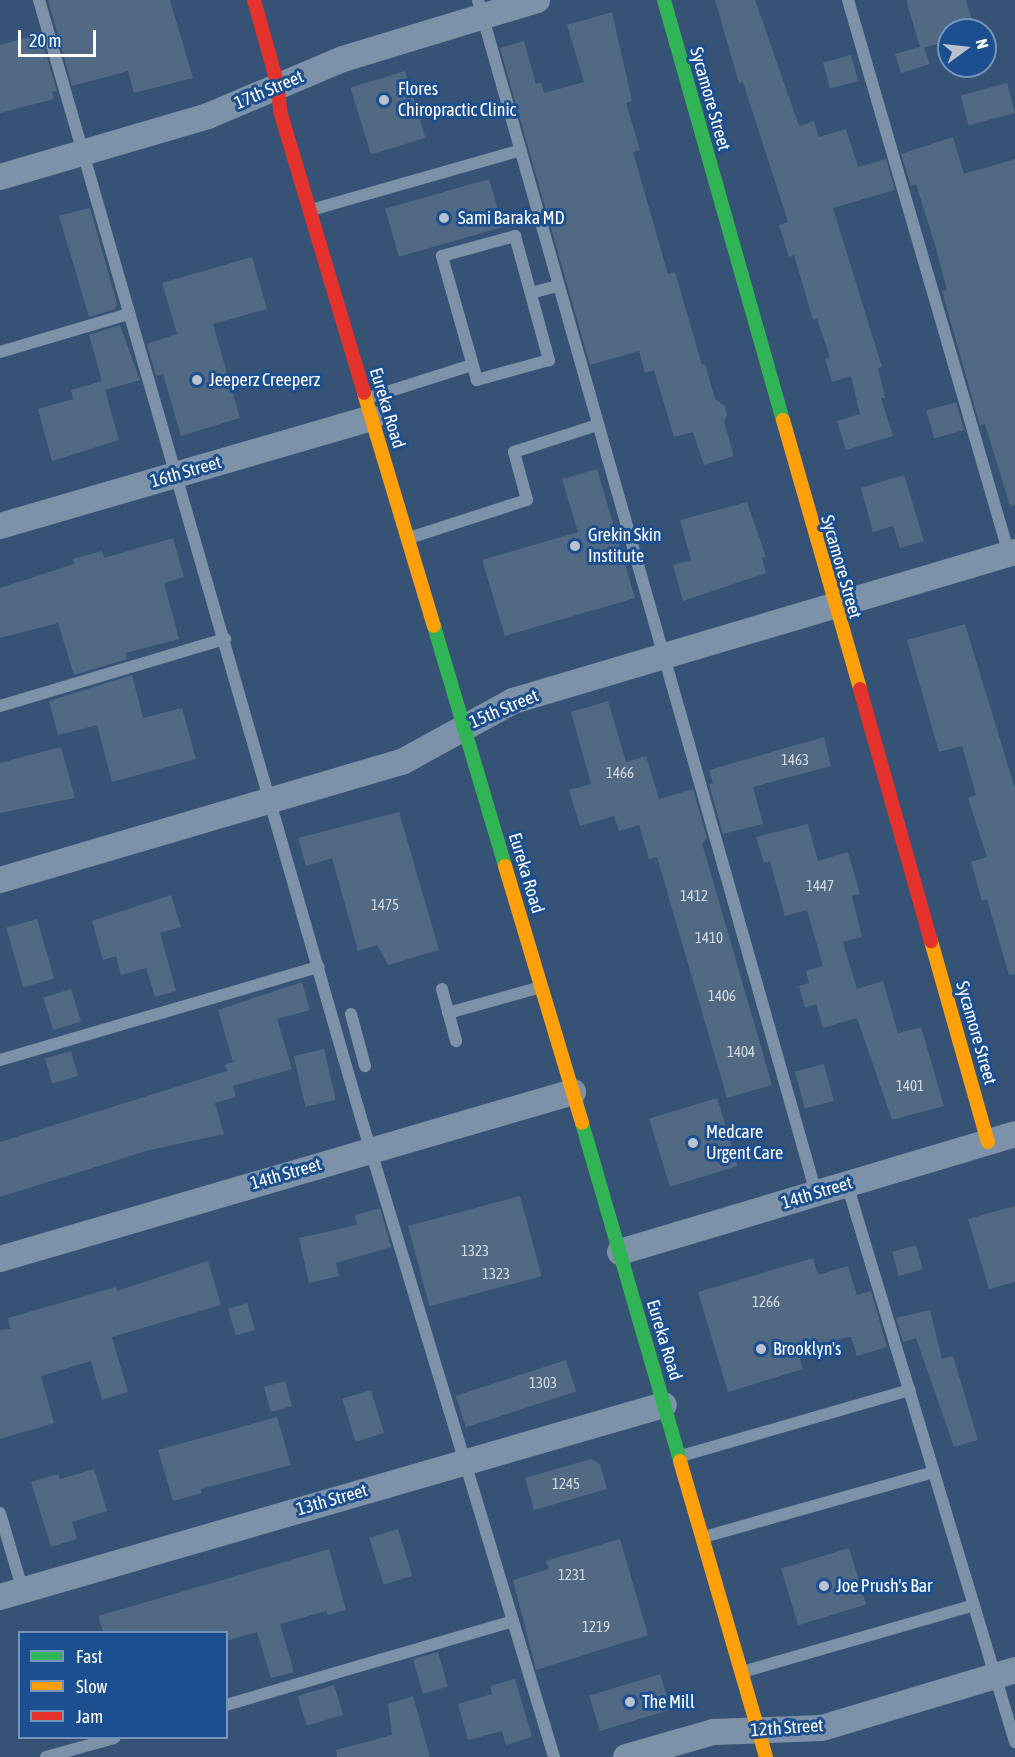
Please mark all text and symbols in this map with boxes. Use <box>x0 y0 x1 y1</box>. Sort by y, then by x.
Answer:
scale bar <box>21 18 99 56</box>
north arrow <box>937 18 997 78</box>
text: 20 m <box>29 30 61 51</box>
text: N <box>973 37 992 51</box>
street label: Sycamore Street <box>685 45 735 153</box>
street label: 17th Street <box>231 66 307 114</box>
place label: Flores Chiropractic Clinic <box>398 79 516 122</box>
marker: Flores Chiropractic Clinic <box>375 91 393 109</box>
place label: Sami Baraka MD <box>458 207 565 229</box>
marker: Sami Baraka MD <box>435 209 453 227</box>
street label: Eureka Road <box>365 365 409 451</box>
place label: Jeeperz Creeperz <box>209 369 320 391</box>
marker: Jeeperz Creeperz <box>190 373 204 387</box>
street label: 16th Street <box>148 452 224 492</box>
street label: Sycamore Street <box>816 513 866 621</box>
place label: Grekin Skin Institute <box>588 525 662 568</box>
marker: Grekin Skin Institute <box>566 537 584 555</box>
street label: 15th Street <box>466 685 542 733</box>
house number: 1463 <box>781 751 809 769</box>
house number: 1466 <box>606 764 634 782</box>
street label: Eureka Road <box>504 830 548 916</box>
house number: 1447 <box>806 877 834 895</box>
house number: 1412 <box>680 887 708 905</box>
house number: 1475 <box>371 896 399 914</box>
house number: 1410 <box>695 929 723 947</box>
street label: Sycamore Street <box>951 979 1001 1087</box>
house number: 1406 <box>708 987 736 1005</box>
house number: 1404 <box>727 1043 755 1061</box>
house number: 1401 <box>896 1077 924 1095</box>
place label: Medcare Urgent Care <box>706 1122 783 1164</box>
marker: Medcare Urgent Care <box>684 1134 702 1152</box>
street label: 14th Street <box>248 1154 324 1194</box>
street label: 14th Street <box>779 1172 855 1214</box>
house number: 1323 <box>461 1242 489 1260</box>
house number: 1323 <box>482 1265 510 1283</box>
house number: 1266 <box>752 1293 780 1311</box>
street label: Eureka Road <box>642 1297 686 1383</box>
place label: Brooklyn's <box>773 1338 841 1360</box>
marker: Brooklyn's <box>754 1342 768 1356</box>
house number: 1303 <box>529 1374 557 1392</box>
house number: 1245 <box>552 1475 580 1493</box>
street label: 13th Street <box>294 1480 370 1520</box>
house number: 1231 <box>558 1566 586 1584</box>
place label: Joe Prush's Bar <box>836 1575 932 1597</box>
marker: Joe Prush's Bar <box>817 1579 831 1593</box>
house number: 1219 <box>582 1618 610 1636</box>
legend <box>18 1631 228 1739</box>
text: Fast <box>76 1646 103 1667</box>
text: Slow <box>76 1676 107 1697</box>
place label: The Mill <box>642 1691 695 1713</box>
marker: The Mill <box>623 1695 637 1709</box>
text: Jam <box>76 1706 103 1727</box>
street label: 12th Street <box>750 1715 824 1741</box>

